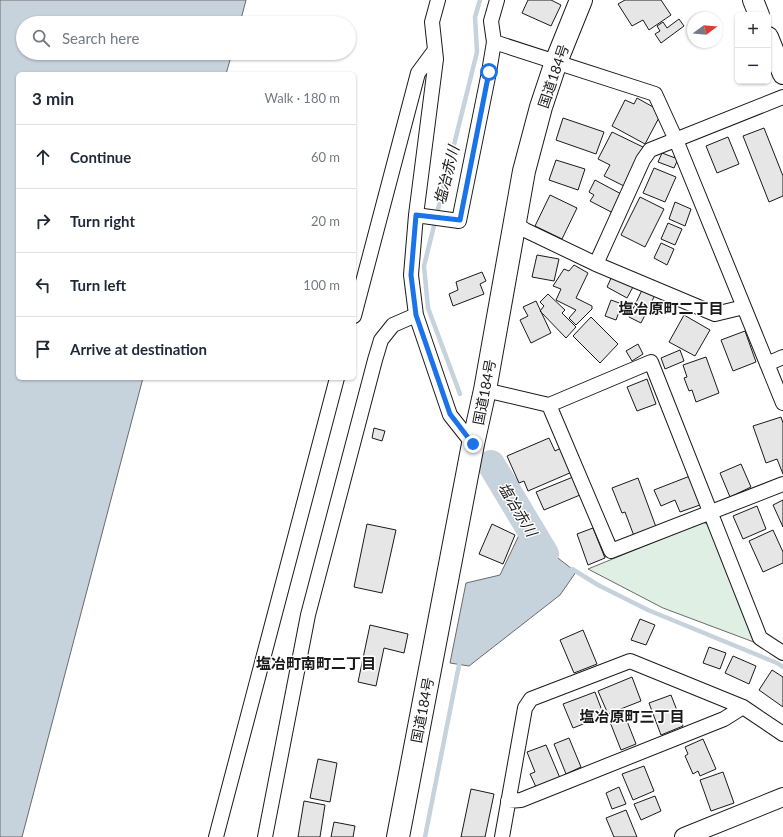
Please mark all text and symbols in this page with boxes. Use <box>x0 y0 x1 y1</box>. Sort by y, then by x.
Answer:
north arrow <box>687 12 723 48</box>
map controls <box>735 12 771 84</box>
button: + <box>735 12 771 48</box>
search box <box>16 16 356 60</box>
icon: search <box>30 27 52 49</box>
text: Search here <box>62 29 139 47</box>
street label: 国道184号 <box>534 42 572 110</box>
button: − <box>735 48 771 84</box>
route start <box>480 63 498 81</box>
text: 3 min <box>32 88 74 109</box>
text: Walk · 180 m <box>264 90 340 106</box>
water label: 塩冶赤川 <box>430 142 462 206</box>
icon: ahead <box>32 146 54 168</box>
text: Continue <box>70 148 131 166</box>
text: 60 m <box>311 149 340 165</box>
icon: right <box>32 210 54 232</box>
text: Turn right <box>70 212 135 230</box>
text: 20 m <box>311 213 340 229</box>
icon: left <box>32 274 54 296</box>
text: Turn left <box>70 276 126 294</box>
text: 100 m <box>303 277 340 293</box>
district label: 塩冶原町二丁目 <box>618 299 724 317</box>
icon: arrive <box>32 338 54 360</box>
text: Arrive at destination <box>70 340 207 358</box>
street label: 国道184号 <box>469 358 499 426</box>
route end <box>464 435 482 453</box>
water label: 塩冶赤川 <box>495 479 542 541</box>
district label: 塩冶町南町二丁目 <box>256 654 376 672</box>
street label: 国道184号 <box>407 676 437 744</box>
district label: 塩冶原町三丁目 <box>579 707 685 725</box>

